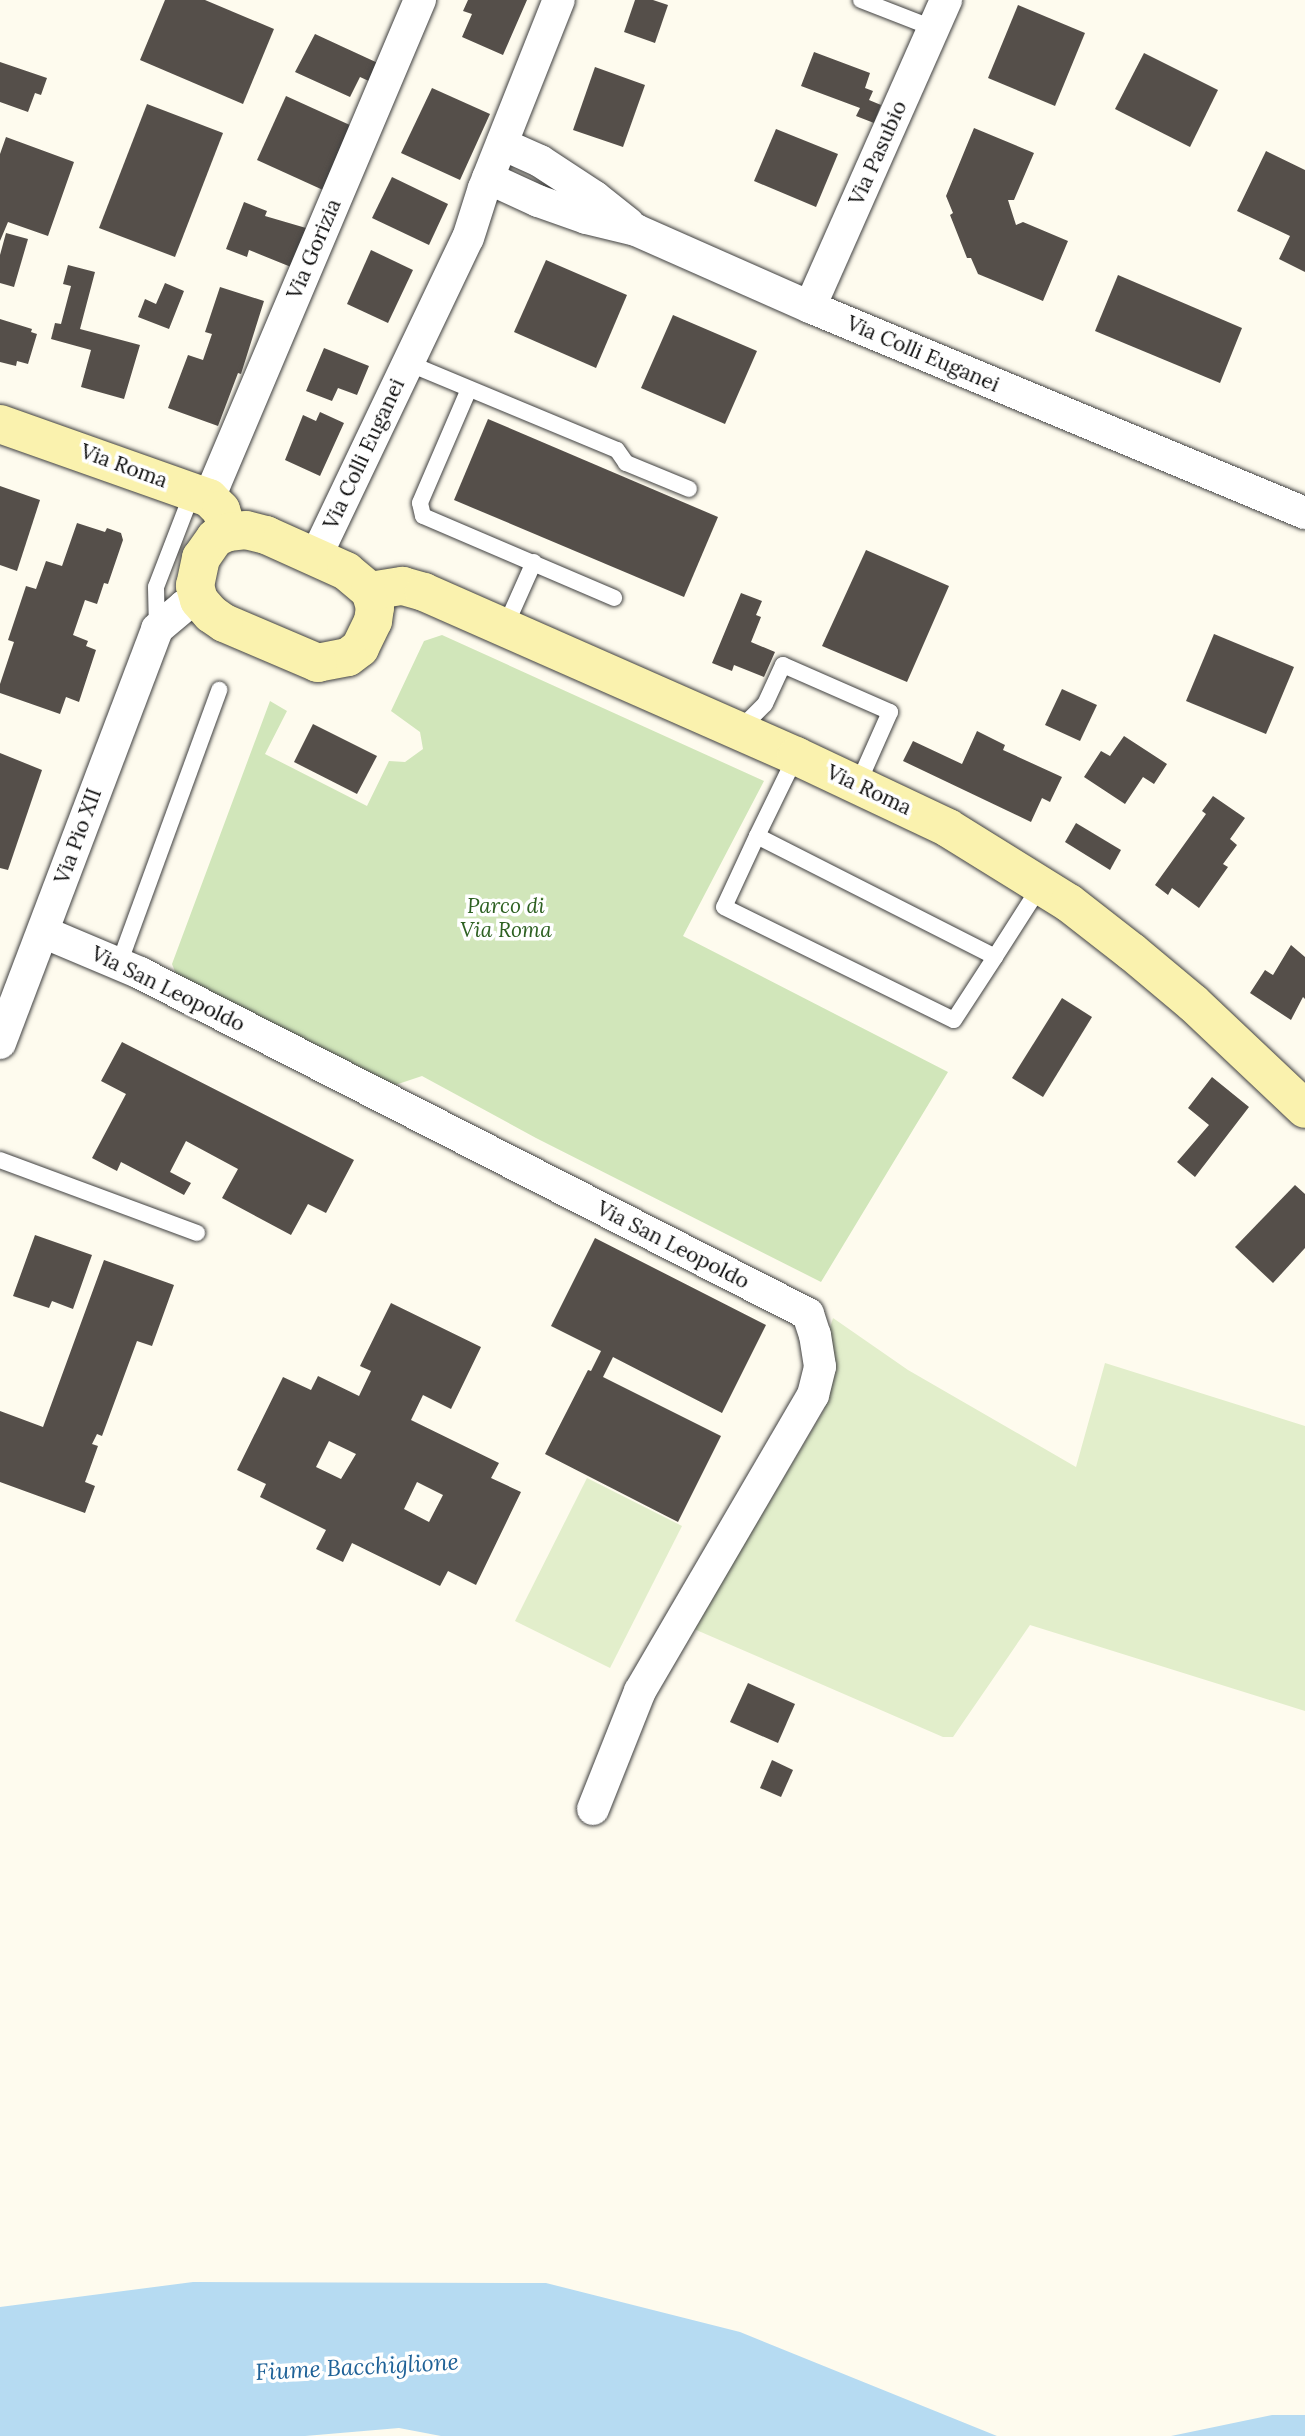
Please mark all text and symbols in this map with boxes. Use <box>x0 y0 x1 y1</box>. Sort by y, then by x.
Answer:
street label: Via Pasubio <box>844 97 912 209</box>
street label: Via Gorizia <box>282 195 346 303</box>
street label: Via Colli Euganei <box>843 310 1003 398</box>
street label: Via Colli Euganei <box>318 375 410 533</box>
street label: Via Roma <box>77 439 171 493</box>
street label: Via Roma <box>823 759 915 821</box>
street label: Via Pio XII <box>49 785 107 887</box>
park label: Parco di Via Roma <box>460 893 552 943</box>
street label: Via San Leopoldo <box>87 941 249 1037</box>
street label: Via San Leopoldo <box>593 1196 753 1294</box>
water label: Fiume Bacchiglione <box>255 2348 459 2386</box>

